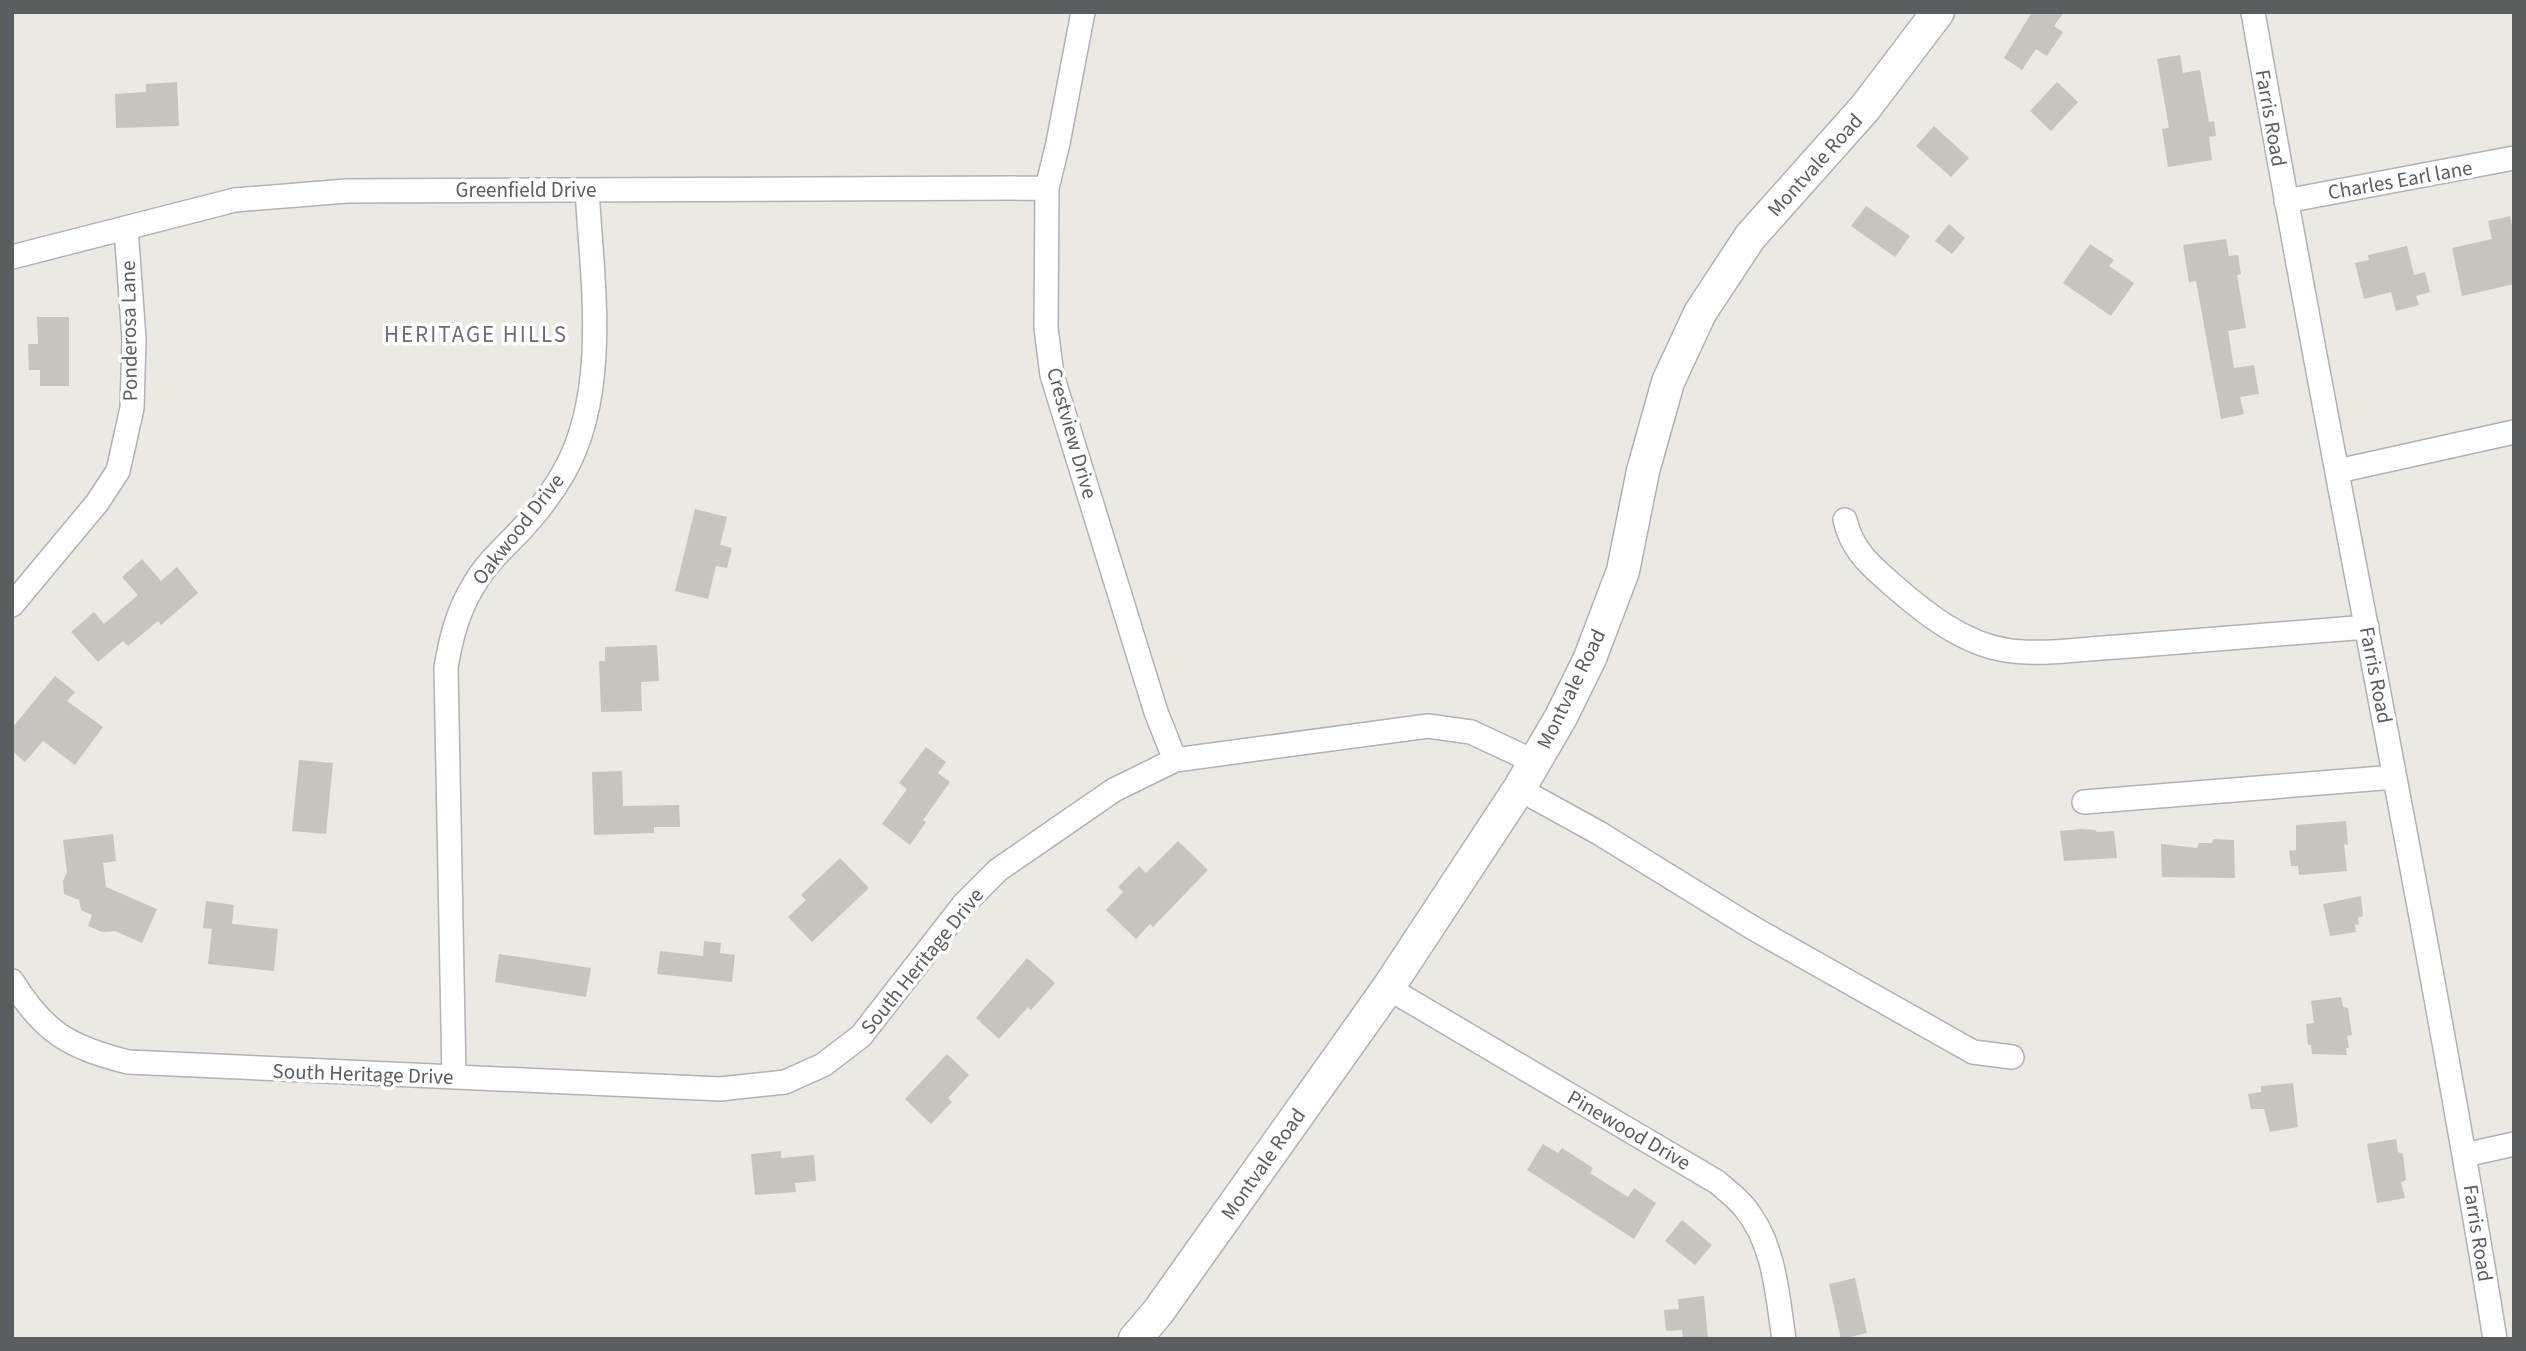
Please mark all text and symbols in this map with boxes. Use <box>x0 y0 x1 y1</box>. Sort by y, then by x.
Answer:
street label: Farris Road <box>2248 67 2294 169</box>
street label: Montvale Road <box>1760 107 1870 223</box>
street label: Charles Earl lane <box>2325 153 2475 207</box>
street label: Greenfield Drive <box>456 175 596 205</box>
street label: Ponderosa Lane <box>113 260 145 402</box>
district label: HERITAGE HILLS <box>384 318 568 351</box>
street label: Crestview Drive <box>1039 364 1105 502</box>
street label: Oakwood Drive <box>465 467 571 591</box>
street label: Montvale Road <box>1529 624 1613 754</box>
street label: Farris Road <box>2352 624 2400 726</box>
street label: South Heritage Drive <box>853 881 991 1041</box>
street label: South Heritage Drive <box>272 1056 454 1092</box>
street label: Pinewood Drive <box>1562 1082 1696 1178</box>
street label: Montvale Road <box>1213 1102 1313 1226</box>
street label: Farris Road <box>2456 1182 2500 1284</box>

